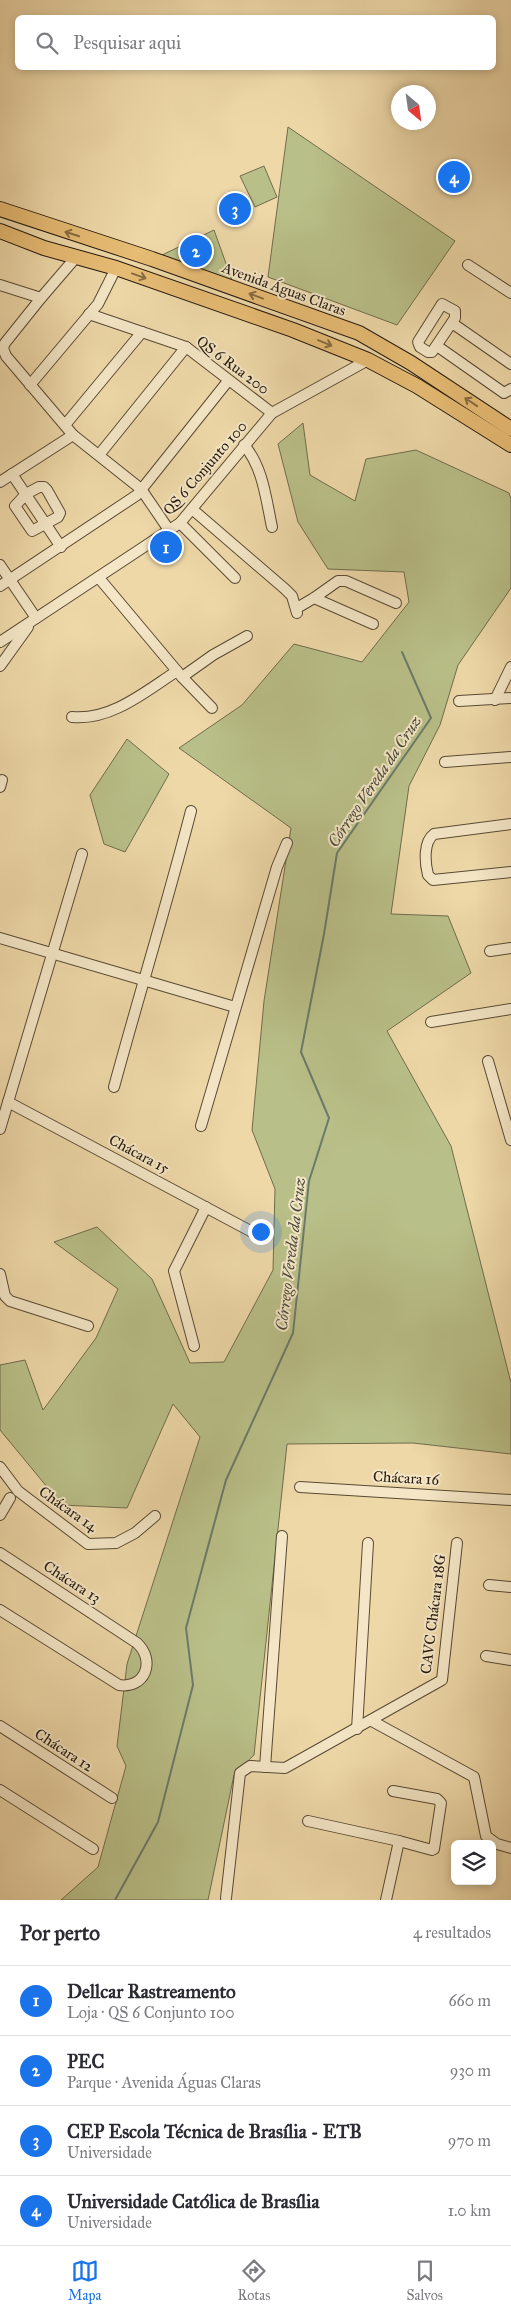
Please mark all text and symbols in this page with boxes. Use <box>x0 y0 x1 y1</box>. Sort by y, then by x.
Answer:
search box <box>15 15 496 70</box>
icon: search <box>33 29 61 57</box>
text: Pesquisar aqui <box>73 31 181 54</box>
north arrow <box>391 85 436 130</box>
pin: 4 <box>438 158 470 196</box>
pin: 3 <box>219 190 251 228</box>
one-way arrow <box>65 229 81 238</box>
pin: 2 <box>180 232 212 270</box>
street label: Avenida Águas Claras <box>219 257 349 320</box>
one-way arrow <box>131 272 147 281</box>
one-way arrow <box>249 291 265 300</box>
street label: QS 6 Rua 200 <box>193 332 273 398</box>
one-way arrow <box>317 339 332 348</box>
one-way arrow <box>464 397 478 407</box>
street label: QS 6 Conjunto 100 <box>159 417 251 519</box>
pin: 1 <box>150 528 182 566</box>
water label: Córrego Vereda da Cruz <box>323 712 425 850</box>
street label: Chácara 15 <box>106 1131 172 1177</box>
water label: Córrego Vereda da Cruz <box>272 1176 309 1332</box>
your location <box>248 1219 274 1245</box>
street label: Chácara 16 <box>372 1467 441 1489</box>
street label: Chácara 14 <box>35 1482 101 1536</box>
street label: CAVC Chácara 18G <box>417 1553 449 1675</box>
street label: Chácara 13 <box>40 1557 104 1607</box>
street label: Chácara 12 <box>31 1724 97 1776</box>
map controls <box>451 1840 496 1885</box>
button: layers <box>451 1840 496 1885</box>
text: Por perto <box>20 1920 100 1946</box>
text: 4 resultados <box>413 1923 491 1942</box>
text: Dellcar Rastreamento <box>67 1980 236 2003</box>
text: 1 <box>33 1991 39 2010</box>
text: 660 m <box>448 1991 491 2010</box>
text: Loja · QS 6 Conjunto 100 <box>67 2003 235 2022</box>
text: PEC <box>67 2050 104 2073</box>
text: 2 <box>32 2061 40 2080</box>
text: 930 m <box>450 2061 491 2080</box>
text: Parque · Avenida Águas Claras <box>67 2073 261 2092</box>
text: CEP Escola Técnica de Brasília - ETB <box>67 2120 362 2143</box>
text: 3 <box>33 2131 39 2150</box>
text: 970 m <box>448 2131 491 2150</box>
text: Universidade <box>67 2143 152 2162</box>
text: Universidade Católica de Brasília <box>67 2190 319 2213</box>
text: 4 <box>32 2201 40 2220</box>
text: 1.0 km <box>448 2201 491 2220</box>
text: Universidade <box>67 2213 152 2232</box>
tab: Mapa <box>68 2257 101 2304</box>
tab: Rotas <box>237 2257 270 2304</box>
tab: Salvos <box>406 2257 443 2304</box>

